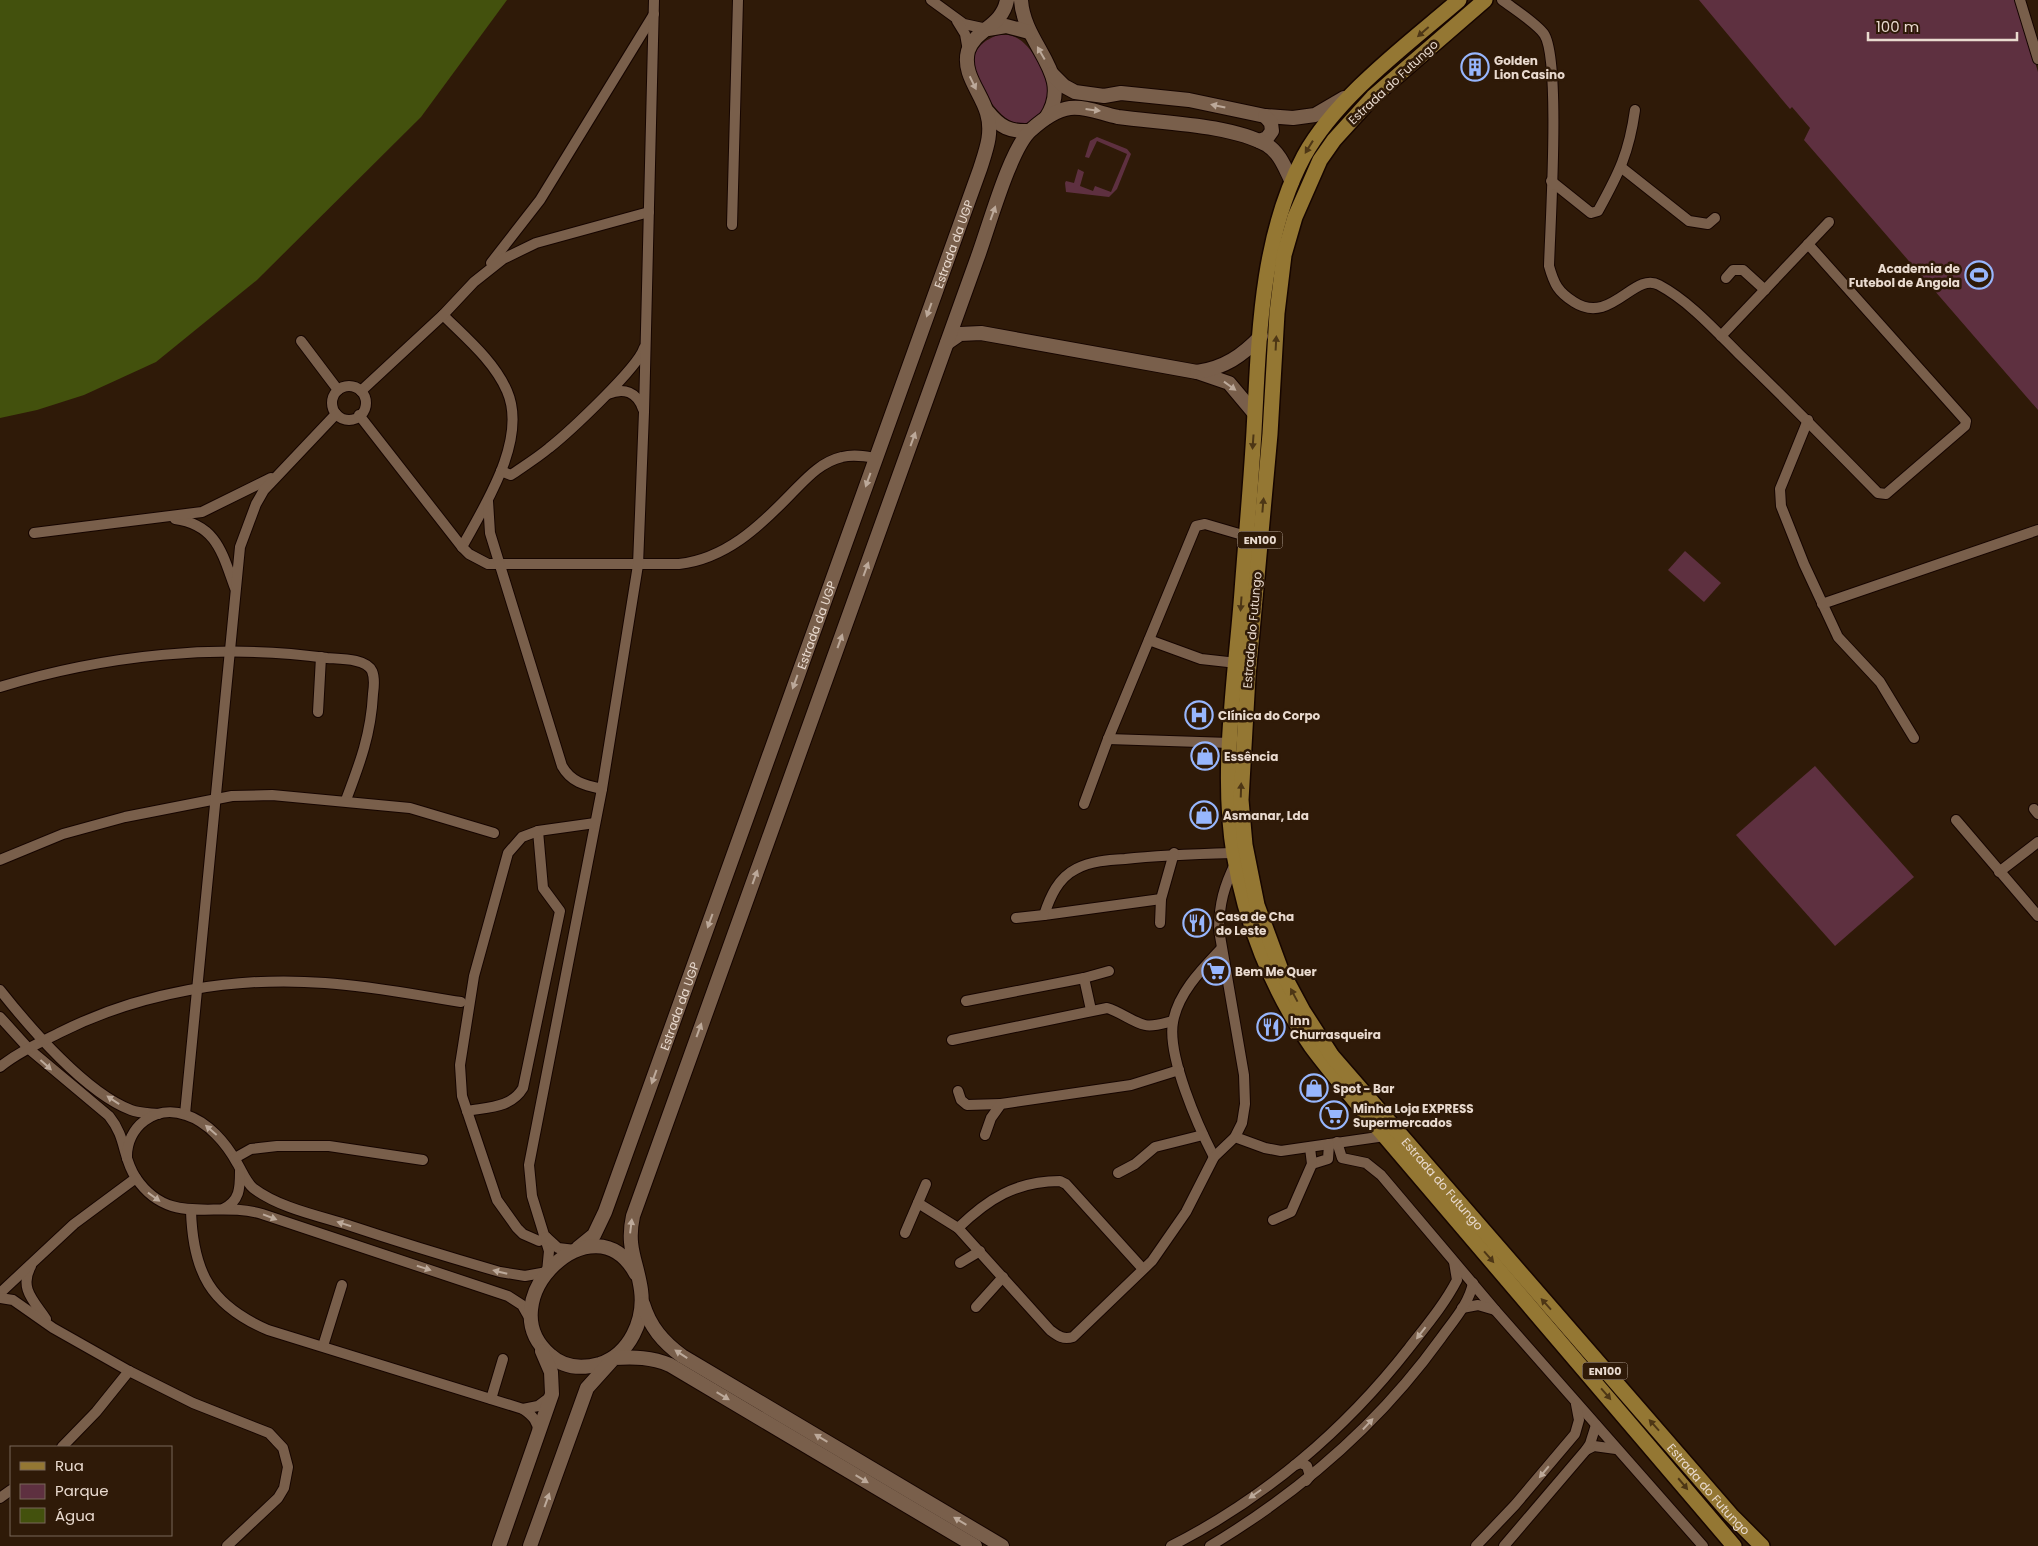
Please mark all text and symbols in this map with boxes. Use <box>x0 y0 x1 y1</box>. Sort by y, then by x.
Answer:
scale bar <box>1868 10 2017 42</box>
text: 100 m <box>1876 16 1919 37</box>
one-way arrow <box>1417 26 1429 38</box>
street label: Estrada do Futungo <box>1344 36 1442 128</box>
one-way arrow <box>1036 46 1045 60</box>
building icon: Golden Lion Casino <box>1460 52 1490 82</box>
place label: Golden Lion Casino <box>1494 52 1565 83</box>
one-way arrow <box>969 76 977 90</box>
one-way arrow <box>1209 101 1225 109</box>
one-way arrow <box>1085 106 1101 114</box>
one-way arrow <box>1305 141 1314 154</box>
street label: Estrada da UGP <box>929 197 977 290</box>
one-way arrow <box>990 205 998 220</box>
place label: Academia de Futebol de Angola <box>1849 260 1961 291</box>
sports icon: Academia de Futebol de Angola <box>1964 260 1994 290</box>
one-way arrow <box>925 303 933 318</box>
one-way arrow <box>1272 335 1280 351</box>
one-way arrow <box>1223 381 1237 391</box>
one-way arrow <box>910 432 917 447</box>
one-way arrow <box>1249 434 1257 450</box>
one-way arrow <box>864 472 871 487</box>
one-way arrow <box>1259 497 1267 513</box>
road number: EN100 <box>1238 532 1282 548</box>
one-way arrow <box>863 562 870 577</box>
street label: Estrada do Futungo <box>1238 571 1266 689</box>
street label: Estrada da UGP <box>792 578 840 671</box>
one-way arrow <box>1237 596 1245 612</box>
one-way arrow <box>837 634 844 649</box>
one-way arrow <box>791 675 799 690</box>
hospital icon: Clínica do Corpo <box>1184 700 1214 730</box>
place label: Clínica do Corpo <box>1218 707 1321 724</box>
shop icon: Essência <box>1190 741 1220 771</box>
place label: Essência <box>1224 748 1278 765</box>
one-way arrow <box>1237 781 1245 797</box>
shop icon: Asmanar, Lda <box>1189 800 1219 830</box>
place label: Asmanar, Lda <box>1223 807 1309 824</box>
one-way arrow <box>751 869 759 884</box>
restaurant icon: Casa de Cha do Leste <box>1182 908 1212 938</box>
place label: Casa de Cha do Leste <box>1216 908 1294 939</box>
one-way arrow <box>706 914 714 929</box>
supermarket icon: Bem Me Quer <box>1201 956 1231 986</box>
street label: Estrada da UGP <box>655 959 703 1053</box>
place label: Bem Me Quer <box>1235 963 1317 980</box>
one-way arrow <box>1290 988 1298 1003</box>
restaurant icon: Inn Churrasqueira <box>1256 1012 1286 1042</box>
place label: Inn Churrasqueira <box>1290 1012 1381 1043</box>
one-way arrow <box>696 1022 703 1037</box>
one-way arrow <box>40 1059 52 1071</box>
one-way arrow <box>650 1069 657 1084</box>
shop icon: Spot - Bar <box>1299 1073 1329 1103</box>
place label: Spot - Bar <box>1333 1080 1394 1097</box>
one-way arrow <box>106 1095 120 1105</box>
supermarket icon: Minha Loja EXPRESS Supermercados <box>1319 1100 1349 1130</box>
place label: Minha Loja EXPRESS Supermercados <box>1353 1100 1474 1131</box>
one-way arrow <box>205 1125 218 1136</box>
street label: Estrada do Futungo <box>1398 1134 1488 1234</box>
one-way arrow <box>148 1192 161 1202</box>
one-way arrow <box>262 1214 277 1222</box>
one-way arrow <box>627 1218 635 1234</box>
one-way arrow <box>336 1220 351 1228</box>
one-way arrow <box>1484 1250 1495 1263</box>
one-way arrow <box>417 1265 432 1273</box>
one-way arrow <box>492 1267 507 1275</box>
one-way arrow <box>1540 1298 1552 1310</box>
one-way arrow <box>1415 1327 1426 1340</box>
one-way arrow <box>675 1350 688 1359</box>
road number: EN100 <box>1582 1362 1628 1380</box>
one-way arrow <box>1600 1388 1611 1400</box>
one-way arrow <box>716 1392 729 1401</box>
one-way arrow <box>1362 1418 1374 1430</box>
one-way arrow <box>1648 1419 1659 1432</box>
one-way arrow <box>814 1433 827 1442</box>
street label: Estrada do Futungo <box>1664 1439 1755 1539</box>
legend <box>10 1446 172 1536</box>
text: Rua <box>55 1455 84 1476</box>
one-way arrow <box>1539 1465 1550 1478</box>
one-way arrow <box>856 1475 869 1484</box>
one-way arrow <box>1678 1478 1689 1491</box>
text: Parque <box>55 1480 108 1501</box>
one-way arrow <box>1249 1489 1262 1499</box>
one-way arrow <box>543 1492 551 1507</box>
text: Água <box>55 1505 95 1526</box>
one-way arrow <box>954 1517 967 1526</box>

